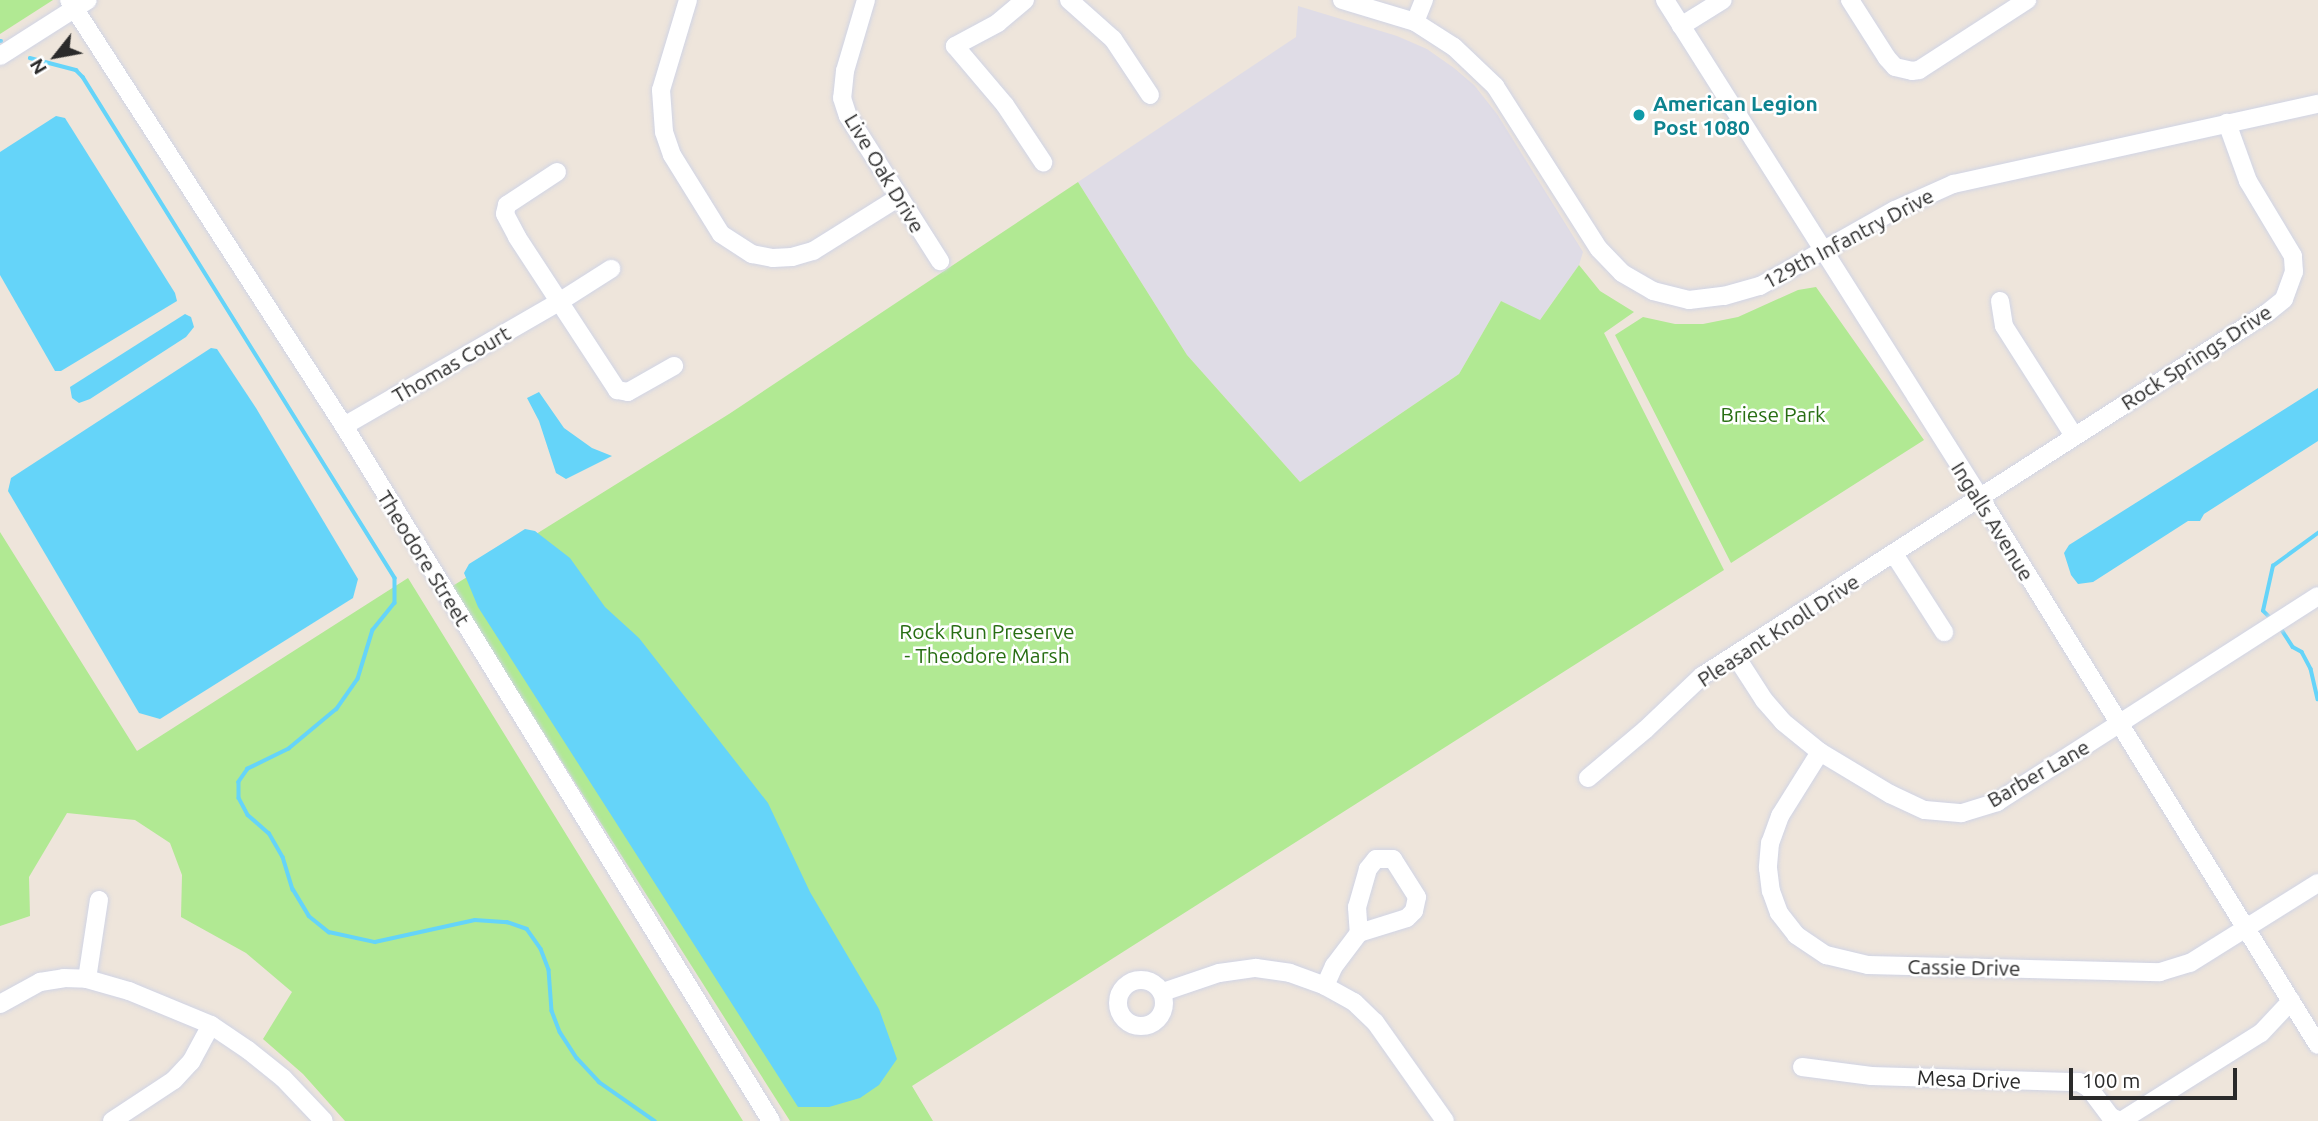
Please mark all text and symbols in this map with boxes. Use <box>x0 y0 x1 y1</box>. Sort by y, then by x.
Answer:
north arrow <box>21 21 91 91</box>
text: N <box>25 55 51 79</box>
place label: American Legion Post 1080 <box>1653 90 1818 140</box>
marker: American Legion Post 1080 <box>1631 107 1647 123</box>
street label: Live Oak Drive <box>840 109 930 237</box>
street label: 129th Infantry Drive <box>1758 182 1938 294</box>
street label: Rock Springs Drive <box>2116 299 2276 415</box>
street label: Thomas Court <box>387 320 515 408</box>
park label: Briese Park <box>1720 401 1826 427</box>
street label: Ingalls Avenue <box>1946 457 2040 585</box>
street label: Theodore Street <box>372 486 476 630</box>
street label: Pleasant Knoll Drive <box>1692 568 1864 692</box>
park label: Rock Run Preserve - Theodore Marsh <box>899 618 1075 668</box>
street label: Barber Lane <box>1982 734 2094 812</box>
street label: Cassie Drive <box>1907 953 2021 981</box>
scale bar <box>2073 1054 2241 1098</box>
street label: Mesa Drive <box>1916 1065 2022 1093</box>
text: 100 m <box>2082 1068 2140 1092</box>

